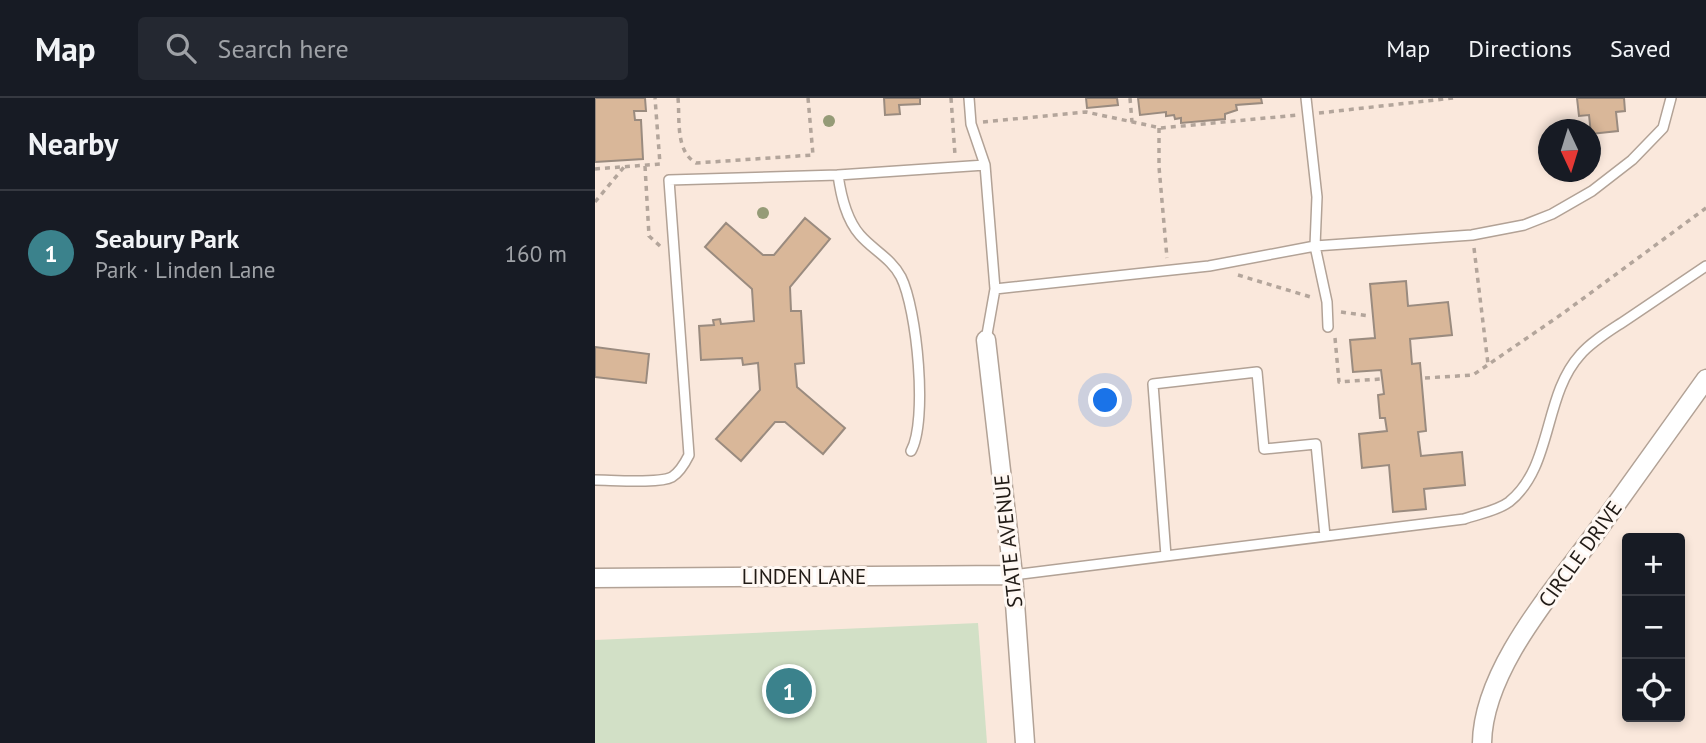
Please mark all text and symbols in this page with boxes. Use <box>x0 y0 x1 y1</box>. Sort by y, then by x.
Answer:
search box <box>138 17 628 80</box>
text: Map <box>35 27 96 70</box>
icon: search <box>162 29 200 67</box>
text: Search here <box>218 32 349 65</box>
text: Map <box>1386 33 1430 64</box>
text: Directions <box>1468 33 1572 64</box>
text: Saved <box>1610 33 1671 64</box>
north arrow <box>1538 119 1601 182</box>
text: Nearby <box>28 124 118 163</box>
text: Seabury Park <box>95 222 239 255</box>
text: 1 <box>44 239 58 268</box>
text: 160 m <box>505 239 567 268</box>
text: Park · Linden Lane <box>95 255 276 284</box>
your location <box>1088 383 1122 417</box>
street label: STATE AVENUE <box>988 473 1028 609</box>
street label: CIRCLE DRIVE <box>1532 496 1628 612</box>
map controls <box>1622 533 1685 722</box>
button: + <box>1622 533 1685 596</box>
street label: LINDEN LANE <box>742 563 866 590</box>
button: − <box>1622 596 1685 659</box>
button: locate <box>1622 659 1685 722</box>
pin: 1 <box>766 665 812 717</box>

